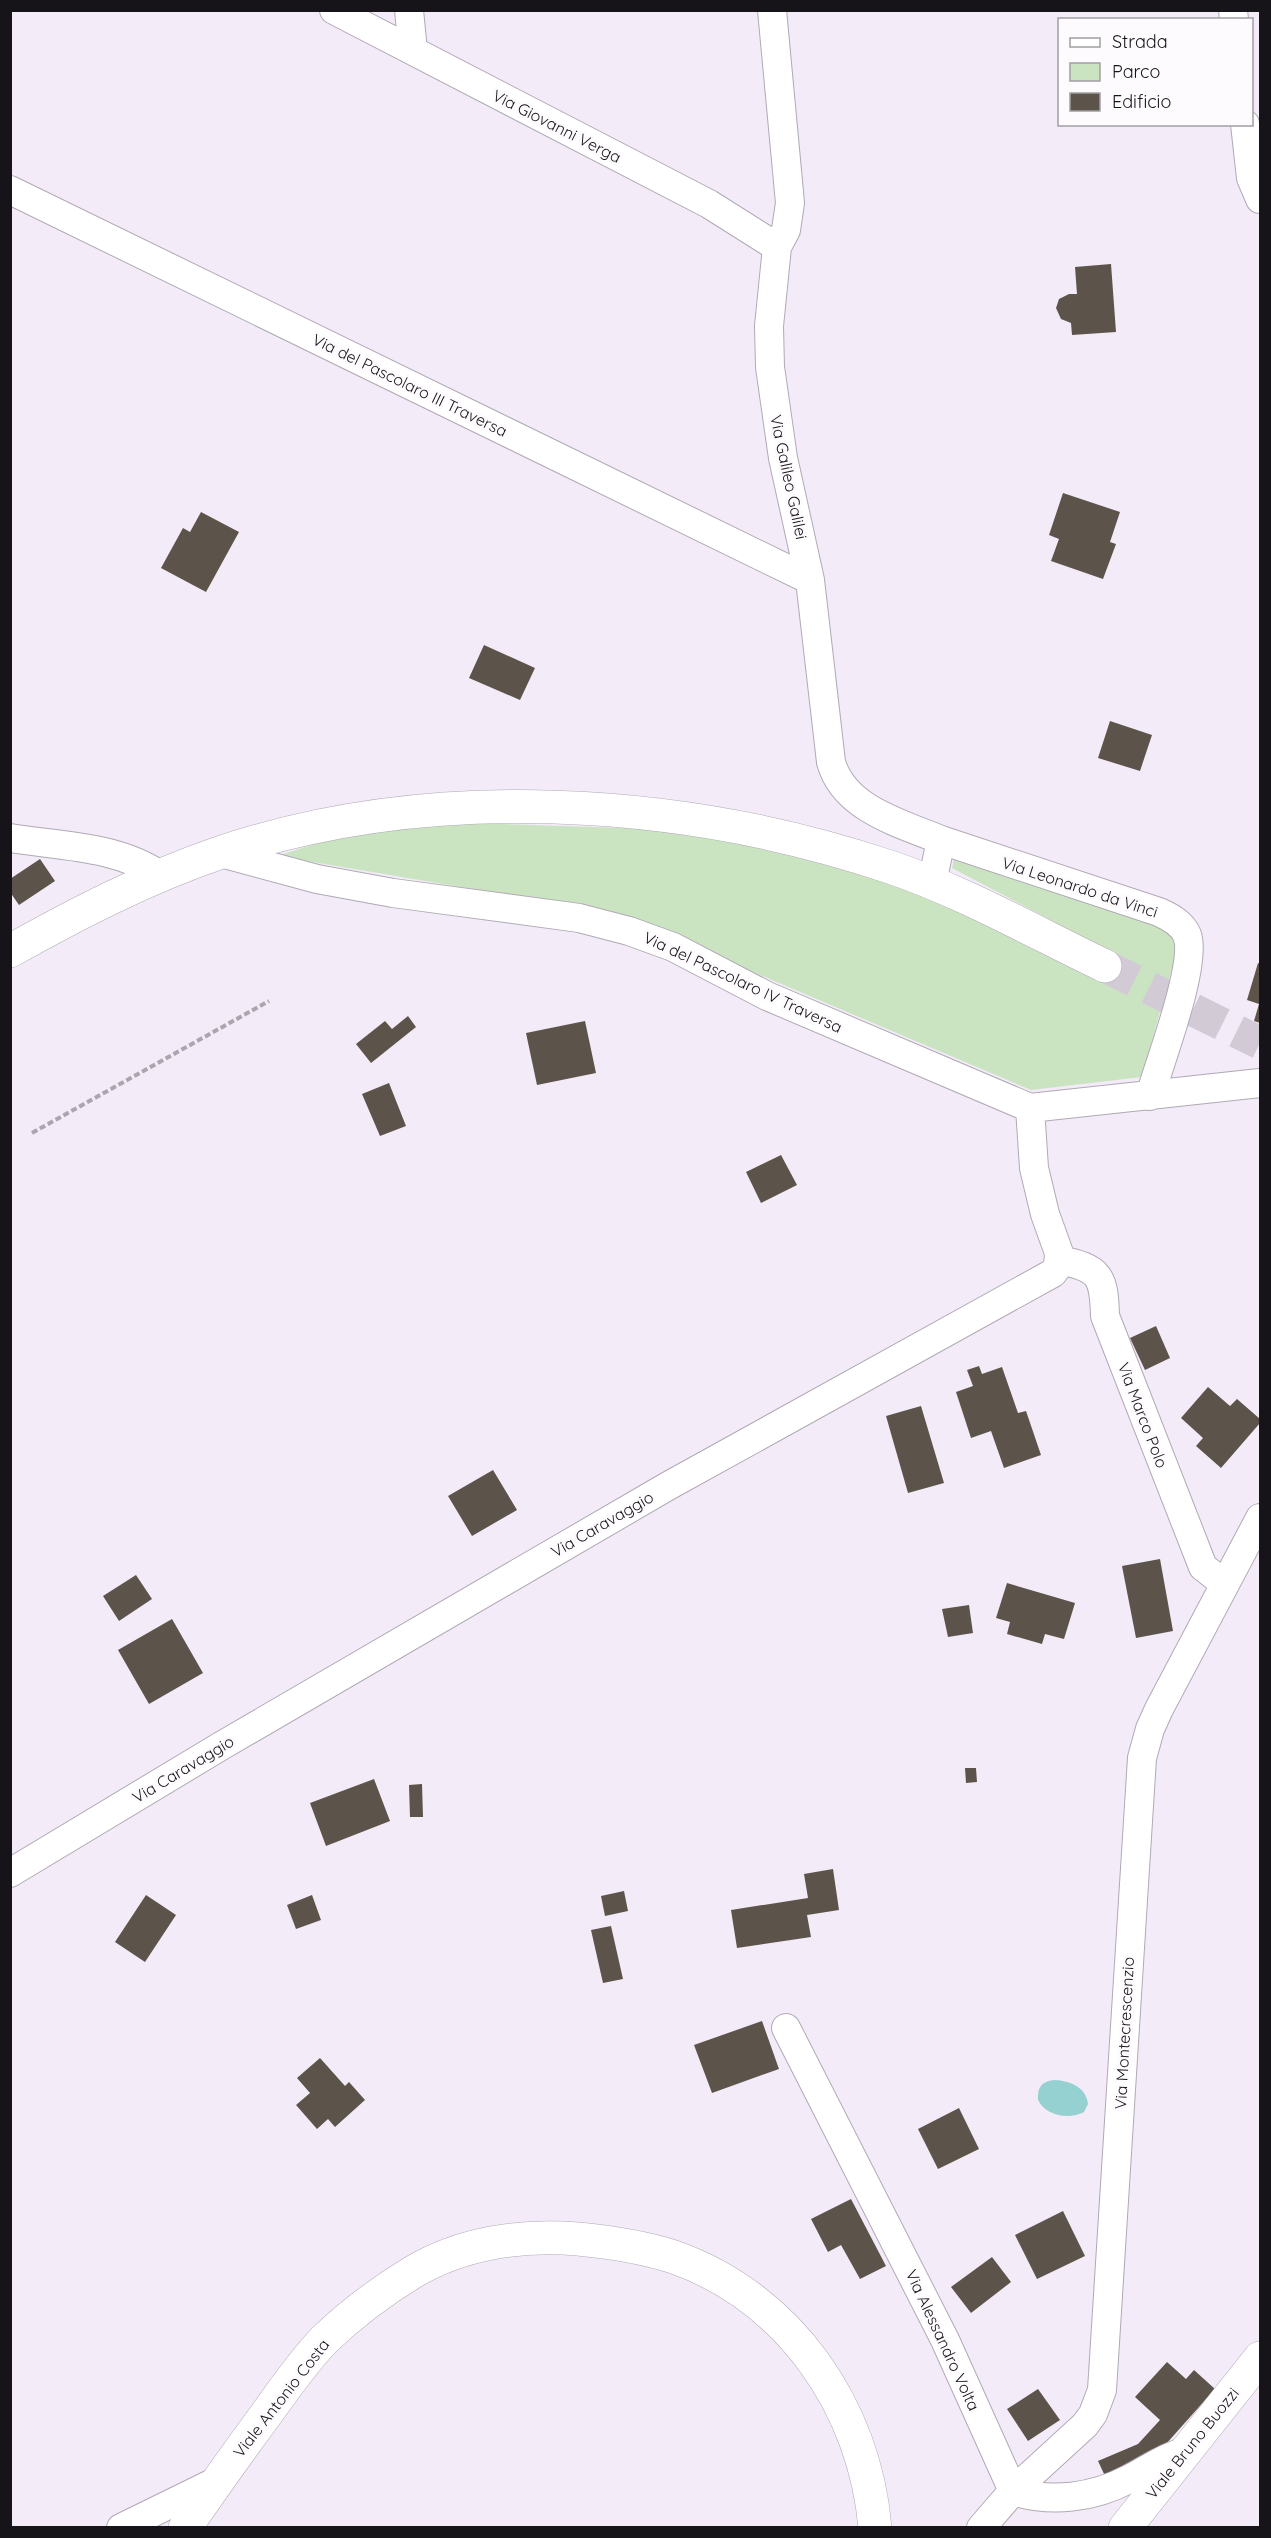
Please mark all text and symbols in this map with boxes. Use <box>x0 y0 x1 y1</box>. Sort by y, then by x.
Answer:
legend <box>1058 18 1253 126</box>
text: Strada <box>1112 30 1168 53</box>
text: Parco <box>1112 60 1160 83</box>
street label: Via Giovanni Verga <box>489 85 625 167</box>
text: Edificio <box>1112 90 1171 113</box>
street label: Via del Pascolaro III Traversa <box>309 329 511 441</box>
street label: Via Galileo Galilei <box>766 413 812 541</box>
street label: Via Leonardo da Vinci <box>1000 852 1160 922</box>
street label: Via del Pascolaro IV Traversa <box>641 927 845 1037</box>
street label: Via Marco Polo <box>1114 1359 1172 1471</box>
street label: Via Caravaggio <box>547 1487 657 1561</box>
street label: Via Caravaggio <box>129 1731 237 1807</box>
street label: Via Montecrescenzio <box>1110 1956 1138 2110</box>
street label: Via Alessandro Volta <box>902 2266 984 2414</box>
street label: Viale Antonio Costa <box>229 2335 333 2461</box>
street label: Viale Bruno Buozzi <box>1141 2383 1243 2503</box>

